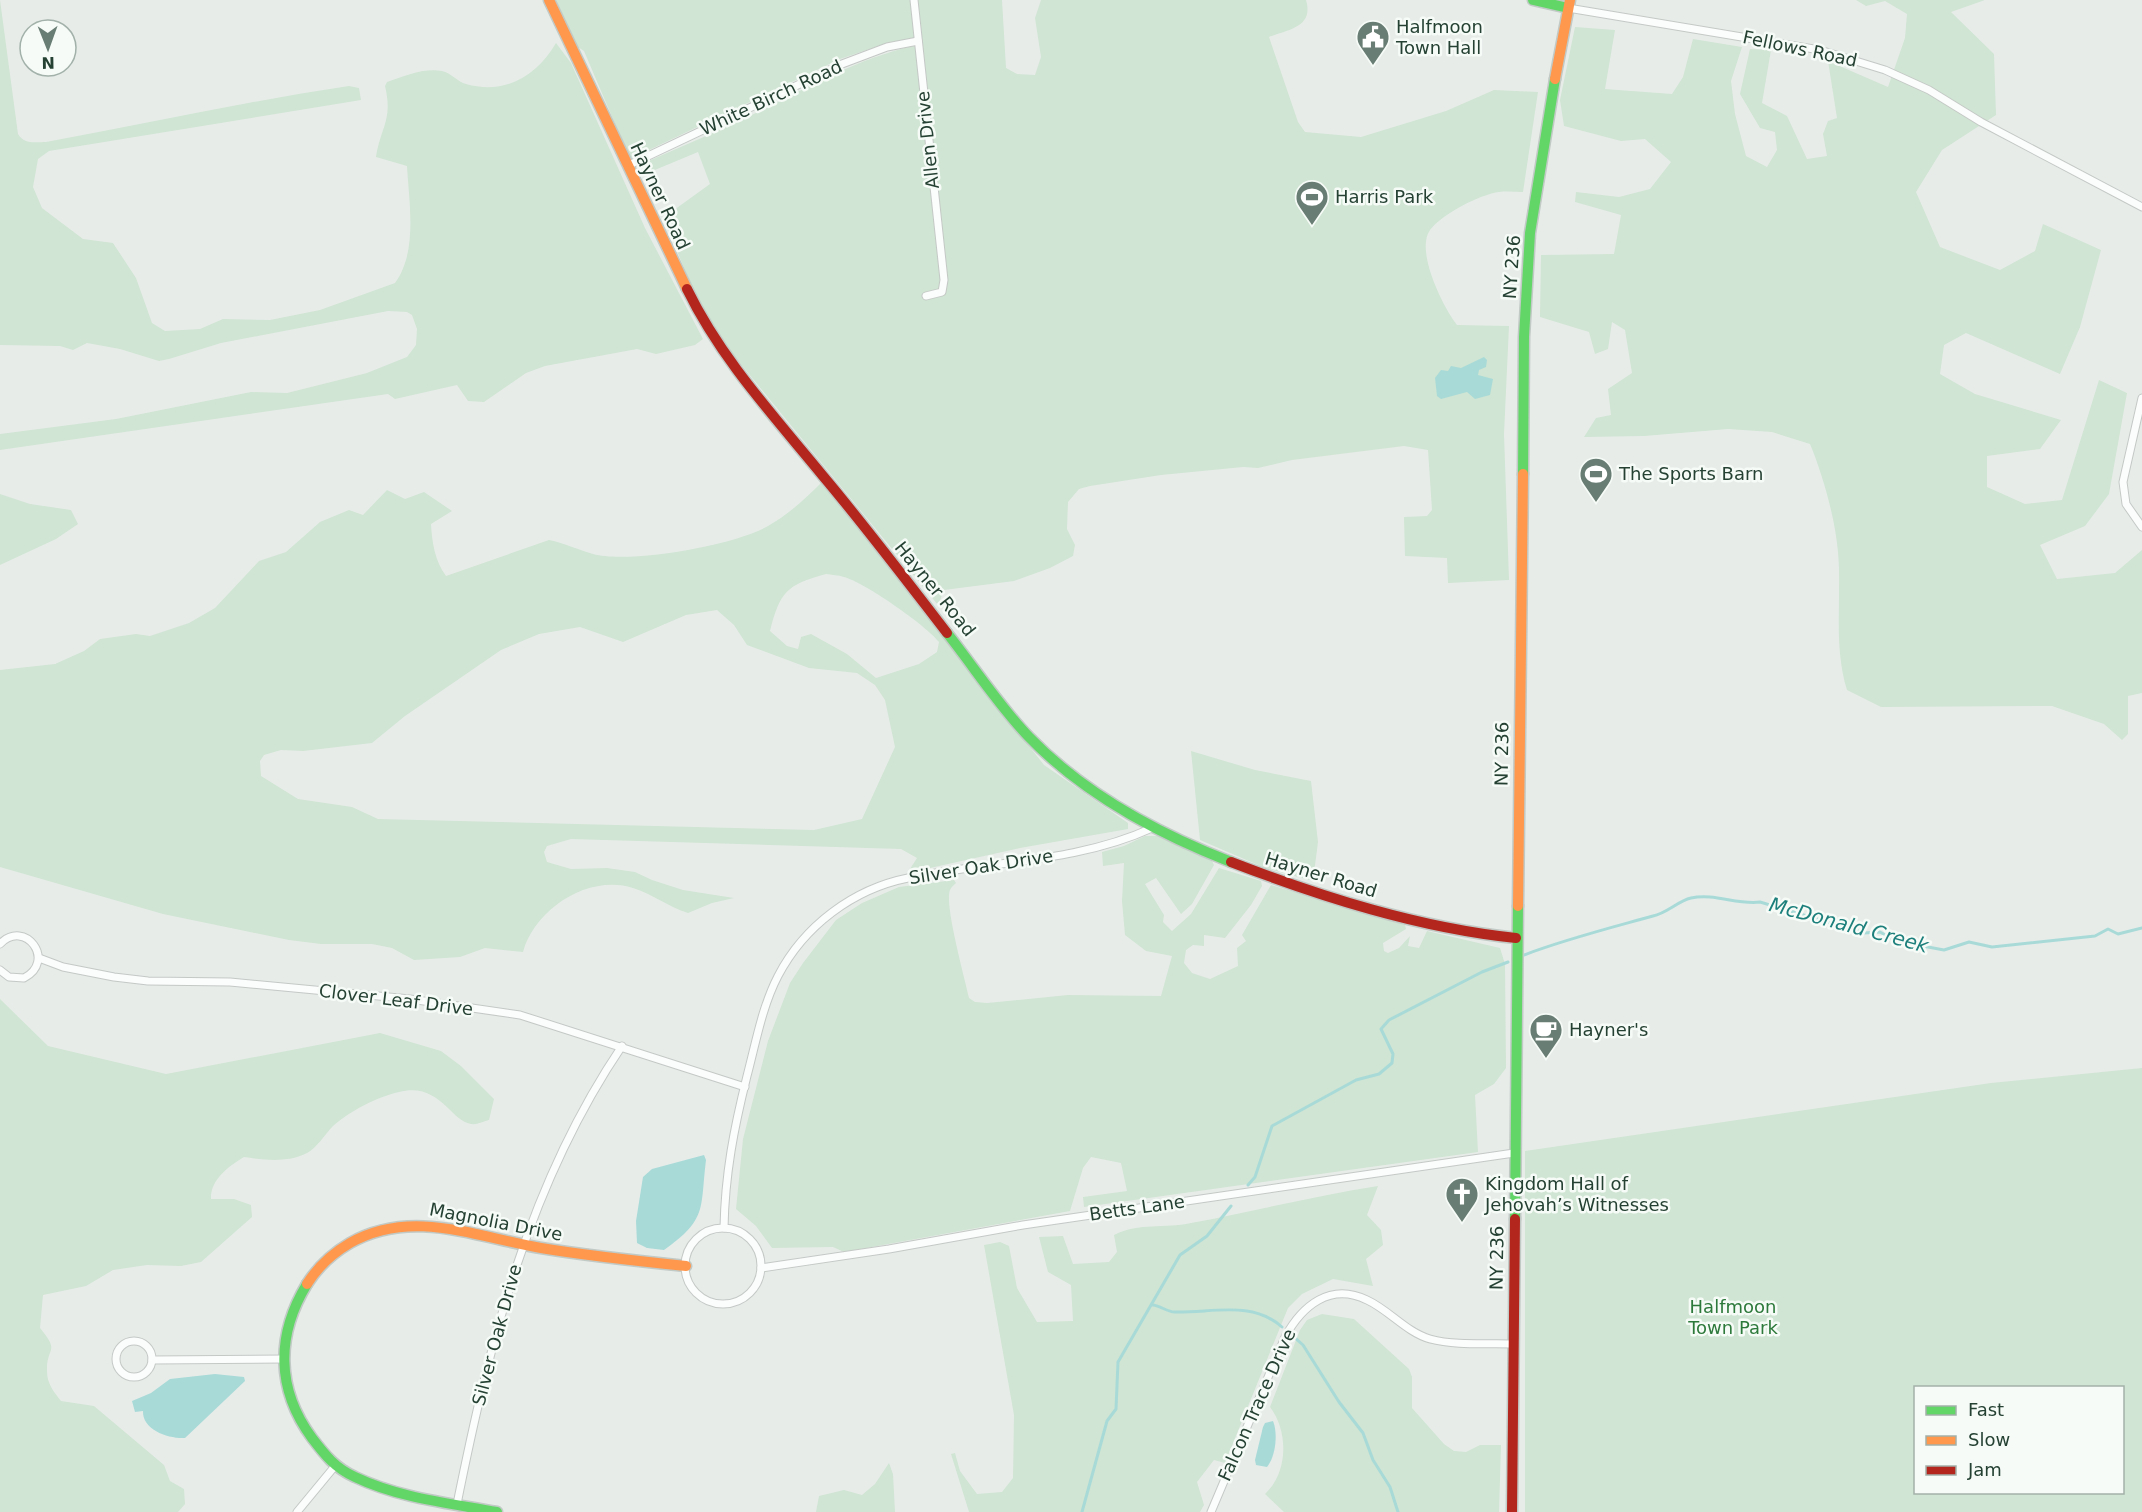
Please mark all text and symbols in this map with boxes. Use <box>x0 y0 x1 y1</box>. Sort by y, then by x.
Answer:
place label: Halfmoon Town Hall <box>1395 16 1483 58</box>
north arrow <box>18 18 78 78</box>
public building icon: Halfmoon Town Hall <box>1355 19 1391 66</box>
street label: Fellows Road <box>1741 26 1859 71</box>
text: N <box>41 53 55 72</box>
street label: White Birch Road <box>696 55 845 140</box>
street label: Allen Drive <box>912 90 943 190</box>
street label: Hayner Road <box>626 139 694 253</box>
sports icon: Harris Park <box>1294 179 1330 226</box>
place label: Harris Park <box>1335 186 1434 207</box>
street label: NY 236 <box>1499 234 1524 300</box>
sports icon: The Sports Barn <box>1578 456 1614 503</box>
place label: The Sports Barn <box>1618 463 1764 484</box>
street label: Hayner Road <box>891 537 980 640</box>
street label: NY 236 <box>1490 722 1513 786</box>
street label: Silver Oak Drive <box>907 845 1054 888</box>
street label: Hayner Road <box>1263 848 1380 902</box>
water label: McDonald Creek <box>1767 892 1933 958</box>
street label: Clover Leaf Drive <box>318 980 474 1019</box>
cafe icon: Hayner's <box>1528 1012 1564 1059</box>
place label: Hayner's <box>1569 1019 1648 1040</box>
place label: Kingdom Hall of Jehovah’s Witnesses <box>1484 1173 1669 1215</box>
church icon: Kingdom Hall of Jehovah’s Witnesses <box>1444 1176 1480 1223</box>
street label: Betts Lane <box>1088 1190 1186 1225</box>
street label: Magnolia Drive <box>428 1198 564 1245</box>
street label: NY 236 <box>1485 1226 1508 1290</box>
street label: Silver Oak Drive <box>468 1262 526 1408</box>
park label: Halfmoon Town Park <box>1687 1296 1778 1338</box>
street label: Falcon Trace Drive <box>1214 1326 1300 1484</box>
legend <box>1914 1386 2124 1494</box>
text: Fast <box>1968 1399 2004 1420</box>
text: Slow <box>1968 1429 2010 1450</box>
text: Jam <box>1967 1459 2002 1480</box>

